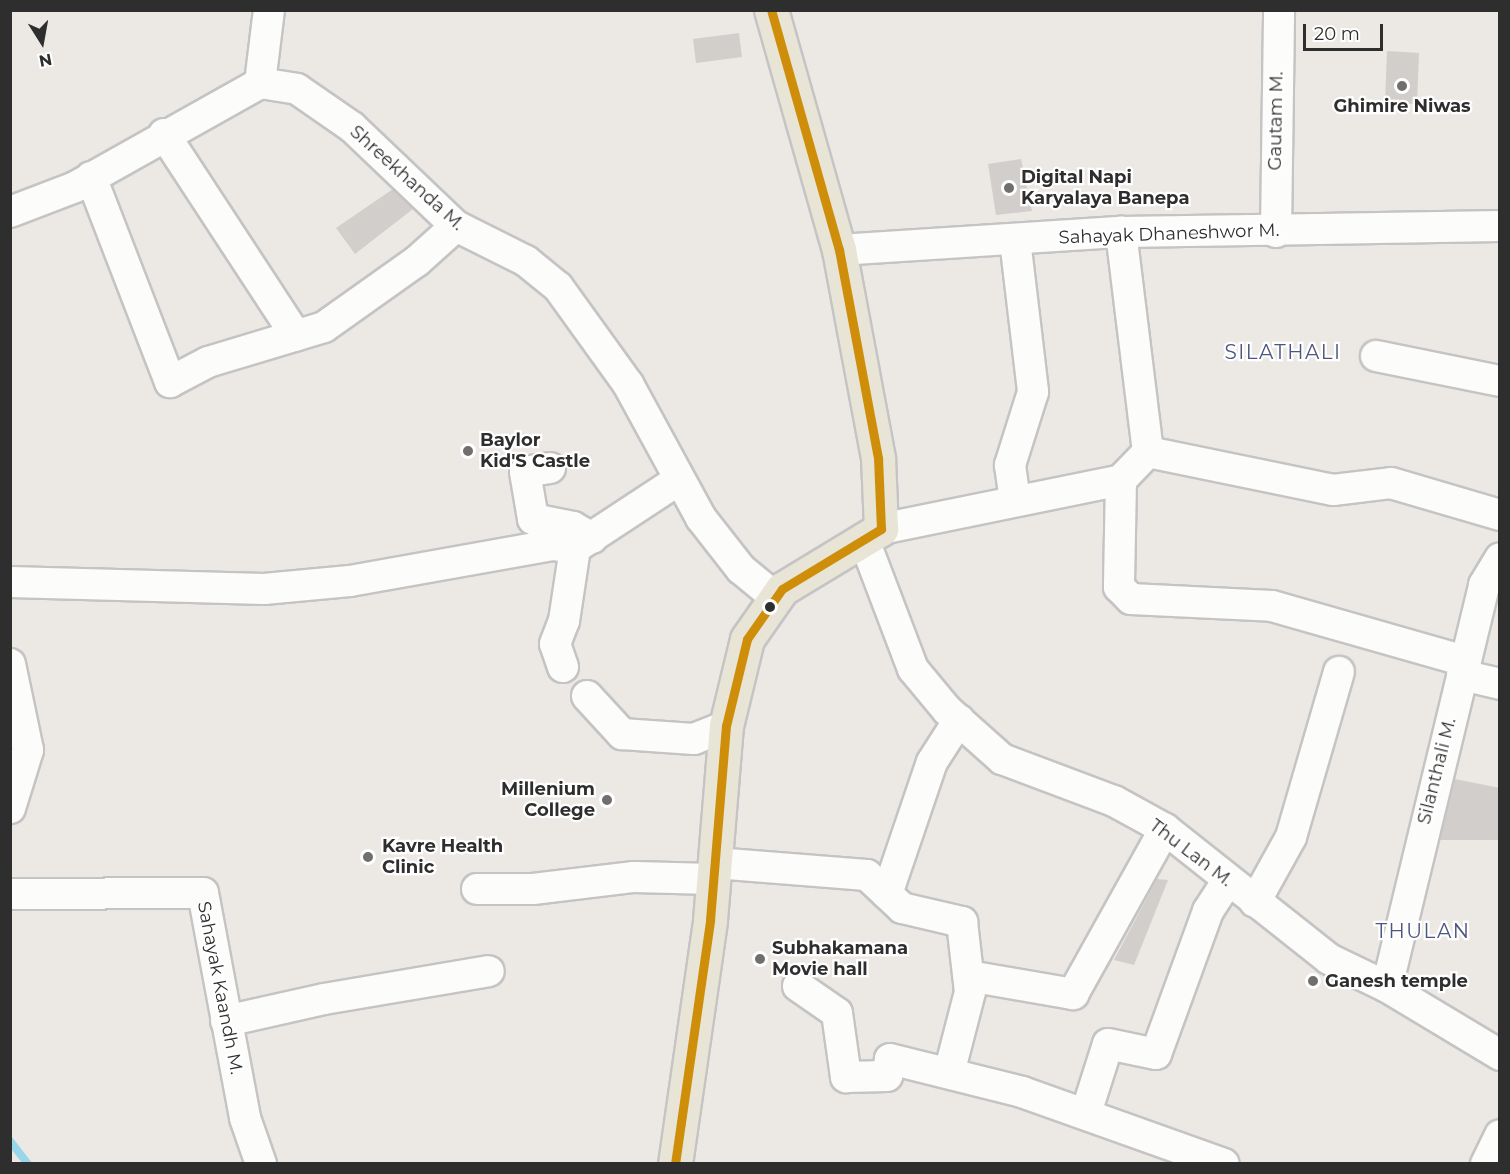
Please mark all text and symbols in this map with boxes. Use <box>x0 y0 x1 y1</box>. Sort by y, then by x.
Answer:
north arrow <box>12 12 72 72</box>
scale bar <box>1306 12 1386 50</box>
text: 20 m <box>1314 23 1360 45</box>
text: N <box>37 50 54 71</box>
street label: Gautam M. <box>1264 71 1288 171</box>
marker: Ghimire Niwas <box>1395 79 1409 93</box>
place label: Ghimire Niwas <box>1333 95 1471 117</box>
street label: Shreekhanda M. <box>345 121 469 235</box>
place label: Digital Napi Karyalaya Banepa <box>1021 167 1189 210</box>
marker: Digital Napi Karyalaya Banepa <box>1002 181 1016 195</box>
street label: Sahayak Dhaneshwor M. <box>1058 219 1280 249</box>
district label: SILATHALI <box>1224 340 1342 364</box>
place label: Baylor Kid'S Castle <box>480 430 590 472</box>
marker: Baylor Kid'S Castle <box>461 444 475 458</box>
unlabelled marker <box>764 601 776 613</box>
street label: Silanthali M. <box>1413 715 1461 827</box>
place label: Millenium College <box>501 779 595 822</box>
marker: Millenium College <box>600 793 614 807</box>
street label: Thu Lan M. <box>1145 815 1237 891</box>
place label: Kavre Health Clinic <box>382 836 503 878</box>
marker: Kavre Health Clinic <box>359 848 377 866</box>
street label: Sahayak Kaandh M. <box>193 900 247 1076</box>
district label: THULAN <box>1376 919 1470 943</box>
place label: Subhakamana Movie hall <box>772 938 908 980</box>
marker: Subhakamana Movie hall <box>753 952 767 966</box>
place label: Ganesh temple <box>1325 970 1468 992</box>
marker: Ganesh temple <box>1306 974 1320 988</box>

